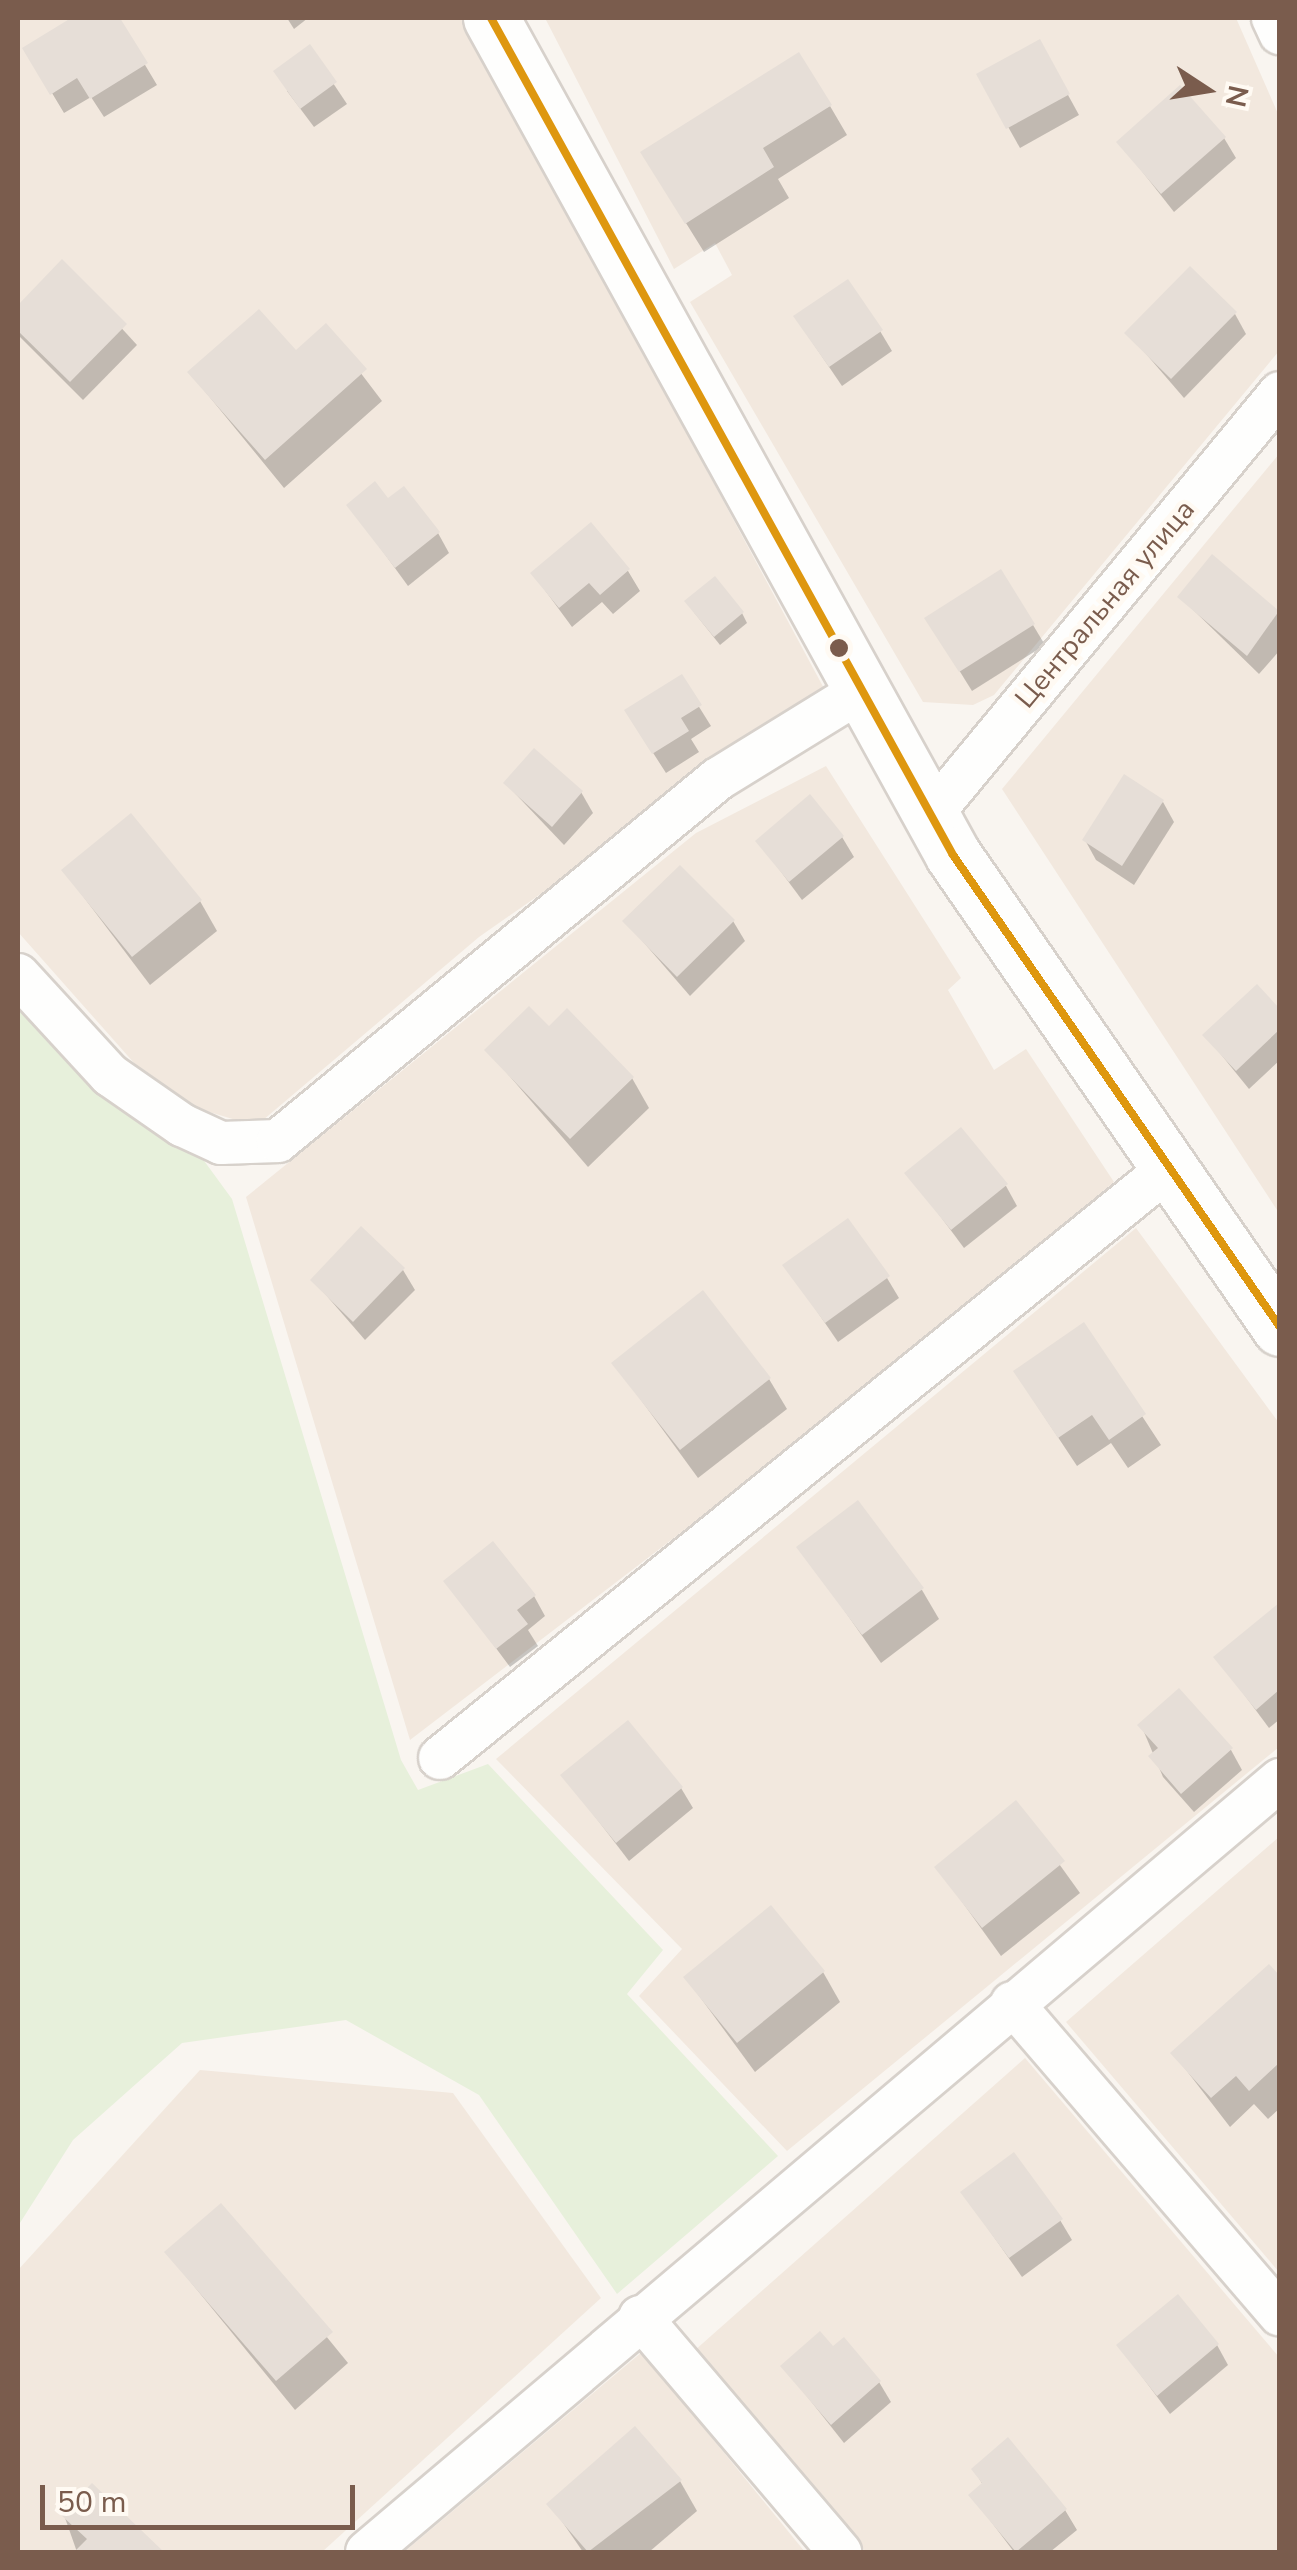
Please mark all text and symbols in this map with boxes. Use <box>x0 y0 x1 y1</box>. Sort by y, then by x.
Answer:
north arrow <box>1157 40 1257 140</box>
text: N <box>1216 82 1257 110</box>
street label: Центральная улица <box>1008 493 1202 715</box>
unlabelled marker <box>829 638 849 658</box>
scale bar <box>45 2465 360 2527</box>
text: 50 m <box>57 2482 126 2523</box>

